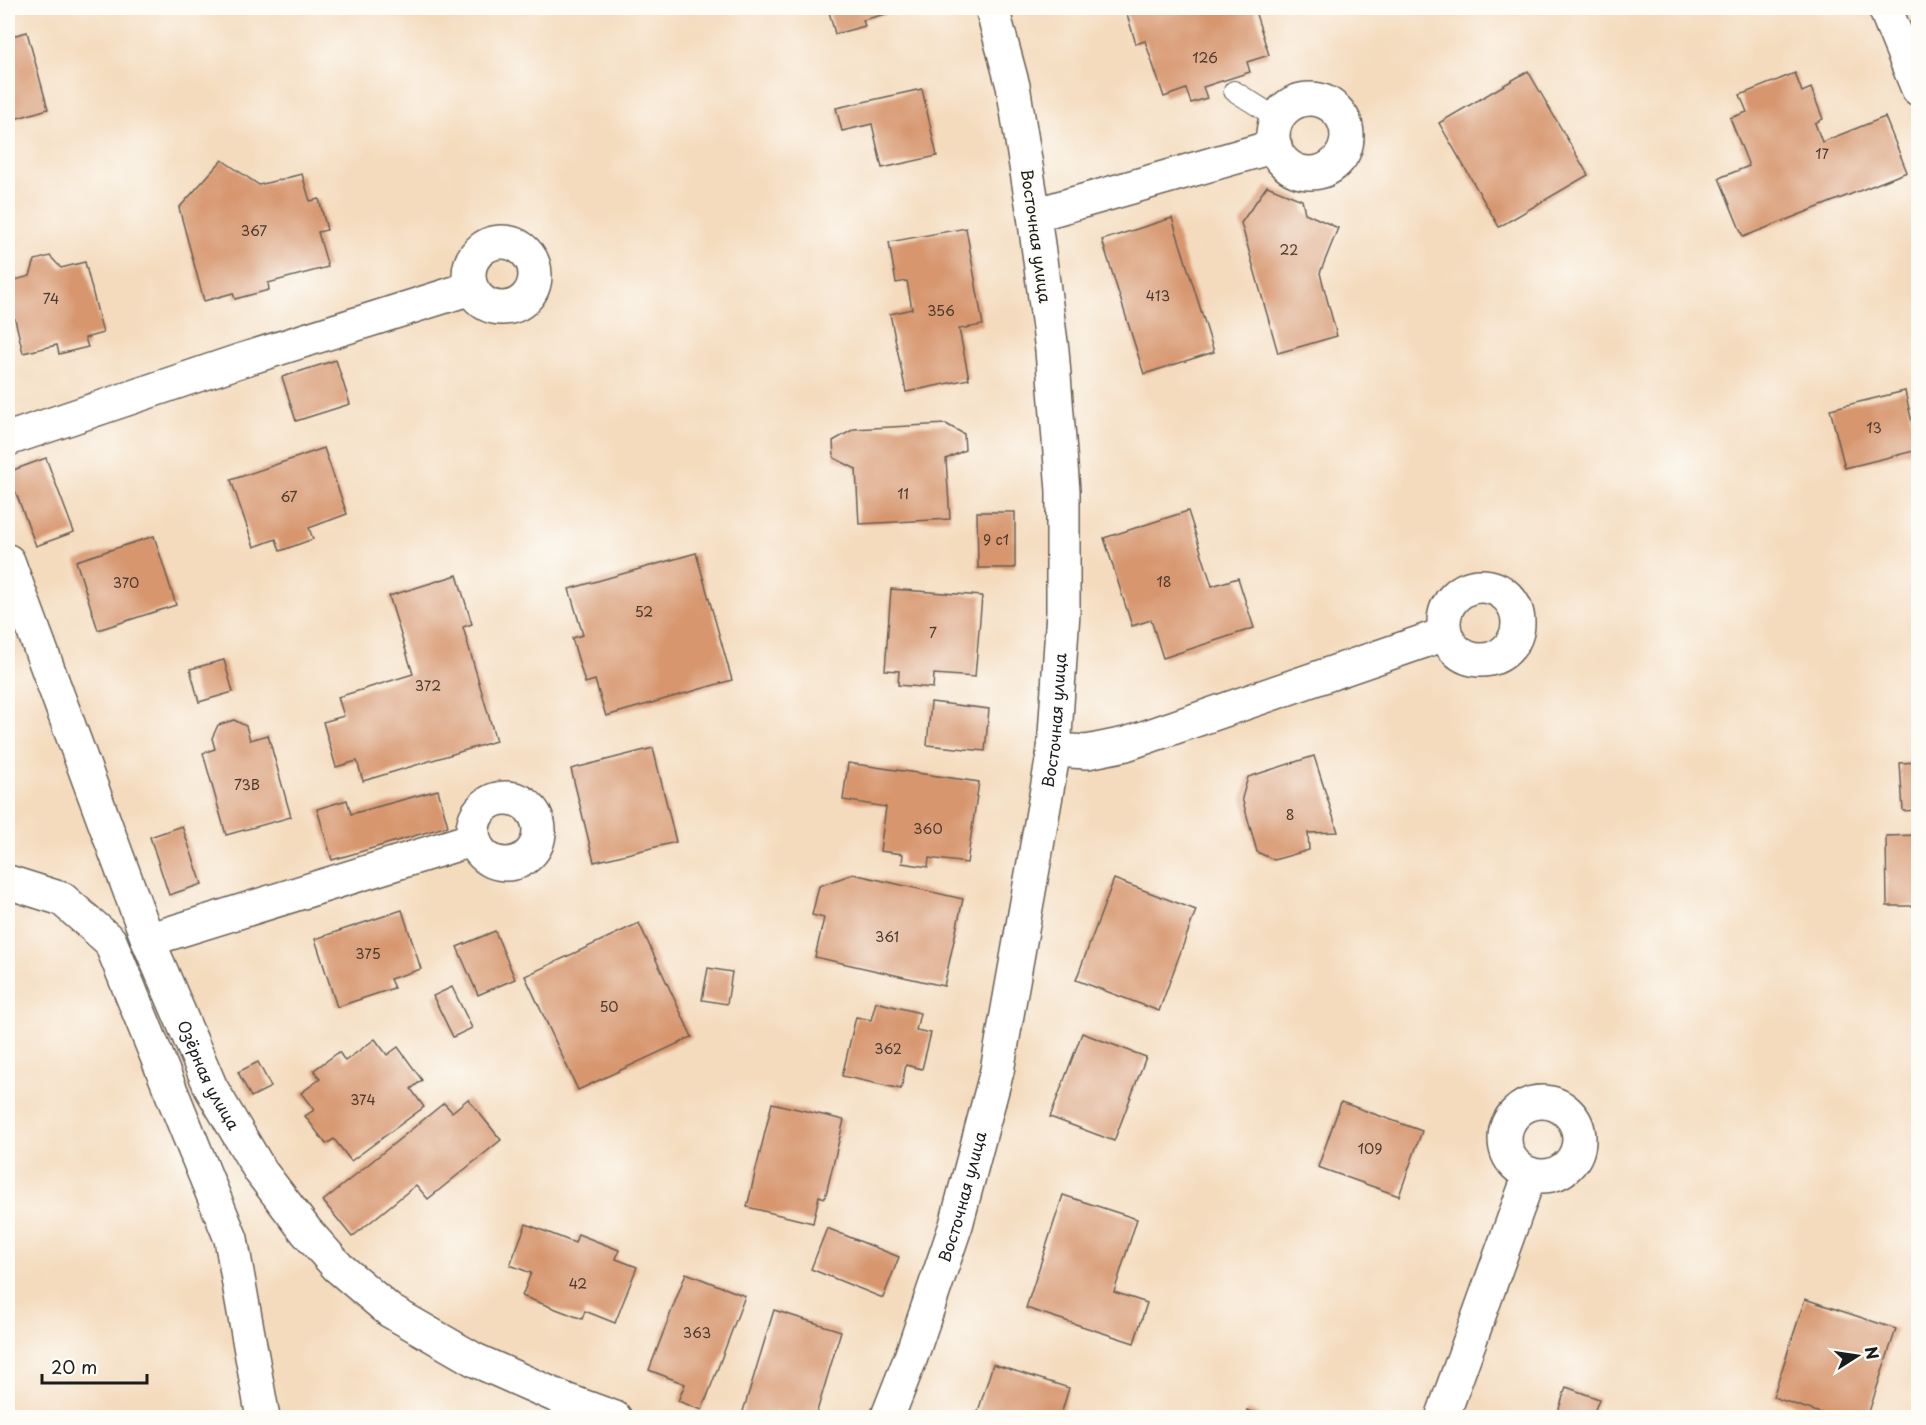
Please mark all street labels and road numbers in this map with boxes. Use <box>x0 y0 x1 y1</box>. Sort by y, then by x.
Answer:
street label: Восточная улица <box>1016 167 1058 304</box>
street label: Восточная улица <box>1035 652 1071 789</box>
street label: Озёрная улица <box>172 1016 246 1134</box>
street label: Восточная улица <box>931 1128 991 1265</box>

